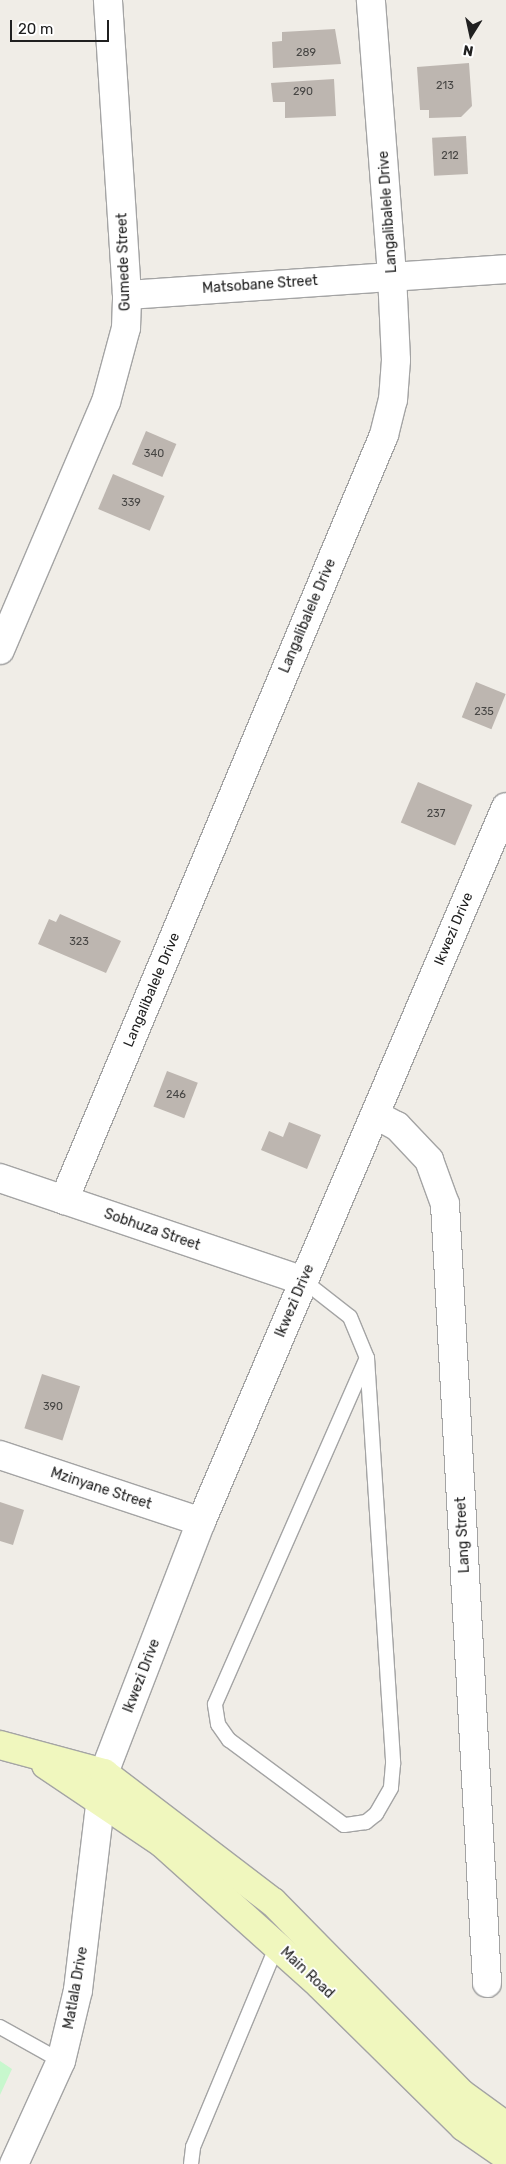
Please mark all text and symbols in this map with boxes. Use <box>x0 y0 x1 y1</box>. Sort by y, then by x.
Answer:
scale bar <box>12 10 111 42</box>
north arrow <box>446 10 496 60</box>
text: 20 m <box>18 20 53 38</box>
text: N <box>462 41 475 60</box>
house number: 289 <box>296 46 316 60</box>
house number: 213 <box>436 79 454 93</box>
house number: 290 <box>293 85 313 99</box>
house number: 212 <box>441 149 459 163</box>
street label: Langalibalele Drive <box>375 150 401 274</box>
street label: Gumede Street <box>114 213 134 311</box>
street label: Matsobane Street <box>202 273 318 297</box>
house number: 340 <box>144 447 164 461</box>
house number: 339 <box>121 496 141 510</box>
street label: Langalibalele Drive <box>276 556 340 676</box>
house number: 235 <box>474 705 494 719</box>
house number: 237 <box>427 807 445 821</box>
street label: Ikwezi Drive <box>431 890 477 968</box>
street label: Langalibalele Drive <box>120 930 184 1050</box>
house number: 323 <box>69 935 89 949</box>
house number: 246 <box>166 1088 186 1102</box>
street label: Sobhuza Street <box>102 1206 202 1254</box>
street label: Ikwezi Drive <box>272 1262 318 1340</box>
house number: 390 <box>43 1400 63 1414</box>
street label: Mzinyane Street <box>48 1465 154 1513</box>
street label: Lang Street <box>453 1496 473 1574</box>
street label: Ikwezi Drive <box>120 1637 164 1715</box>
street label: Main Road <box>277 1944 337 2002</box>
street label: Matlala Drive <box>60 1945 92 2031</box>

